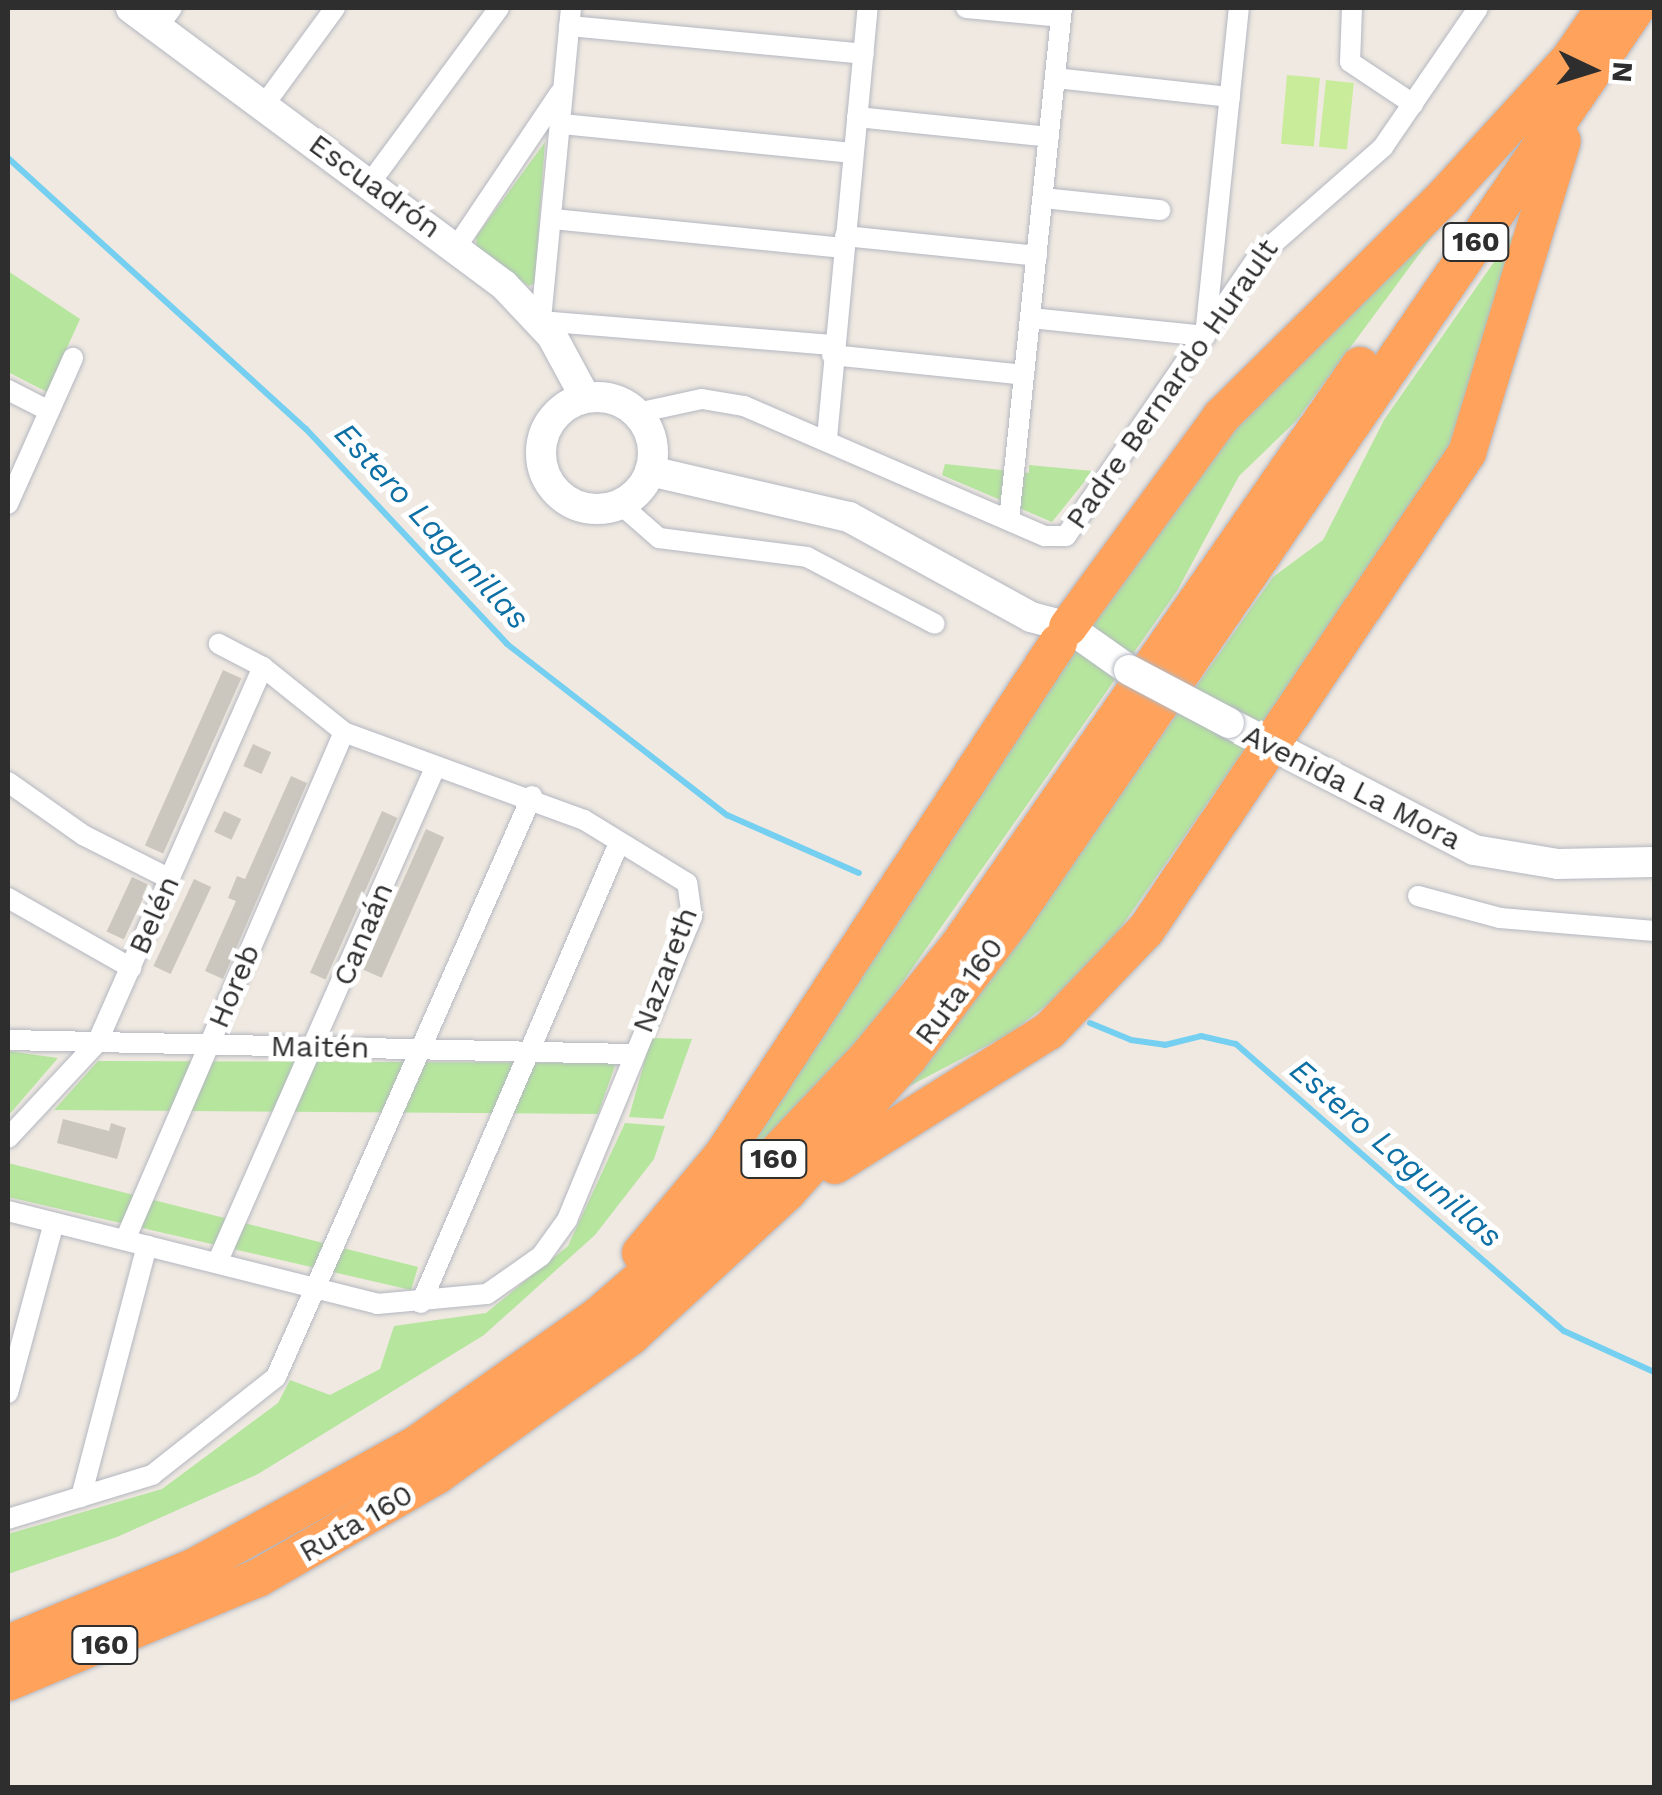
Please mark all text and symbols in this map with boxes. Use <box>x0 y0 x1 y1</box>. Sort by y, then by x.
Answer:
north arrow <box>1542 20 1642 120</box>
text: N <box>1605 61 1640 84</box>
street label: Escuadrón <box>302 126 448 246</box>
road number: 160 <box>1441 219 1511 265</box>
street label: Padre Bernardo Hurault <box>1058 232 1286 536</box>
water label: Estero Lagunillas <box>326 415 538 637</box>
street label: Avenida La Mora <box>1236 716 1468 858</box>
street label: Belén <box>121 870 187 960</box>
street label: Canaán <box>325 877 401 991</box>
street label: Nazareth <box>625 902 705 1038</box>
street label: Ruta 160 <box>907 930 1011 1052</box>
street label: Horeb <box>200 939 268 1033</box>
street label: Maitén <box>270 1028 370 1066</box>
water label: Estero Lagunillas <box>1282 1051 1510 1255</box>
road number: 160 <box>739 1136 809 1182</box>
street label: Ruta 160 <box>292 1476 420 1570</box>
road number: 160 <box>70 1622 140 1668</box>

